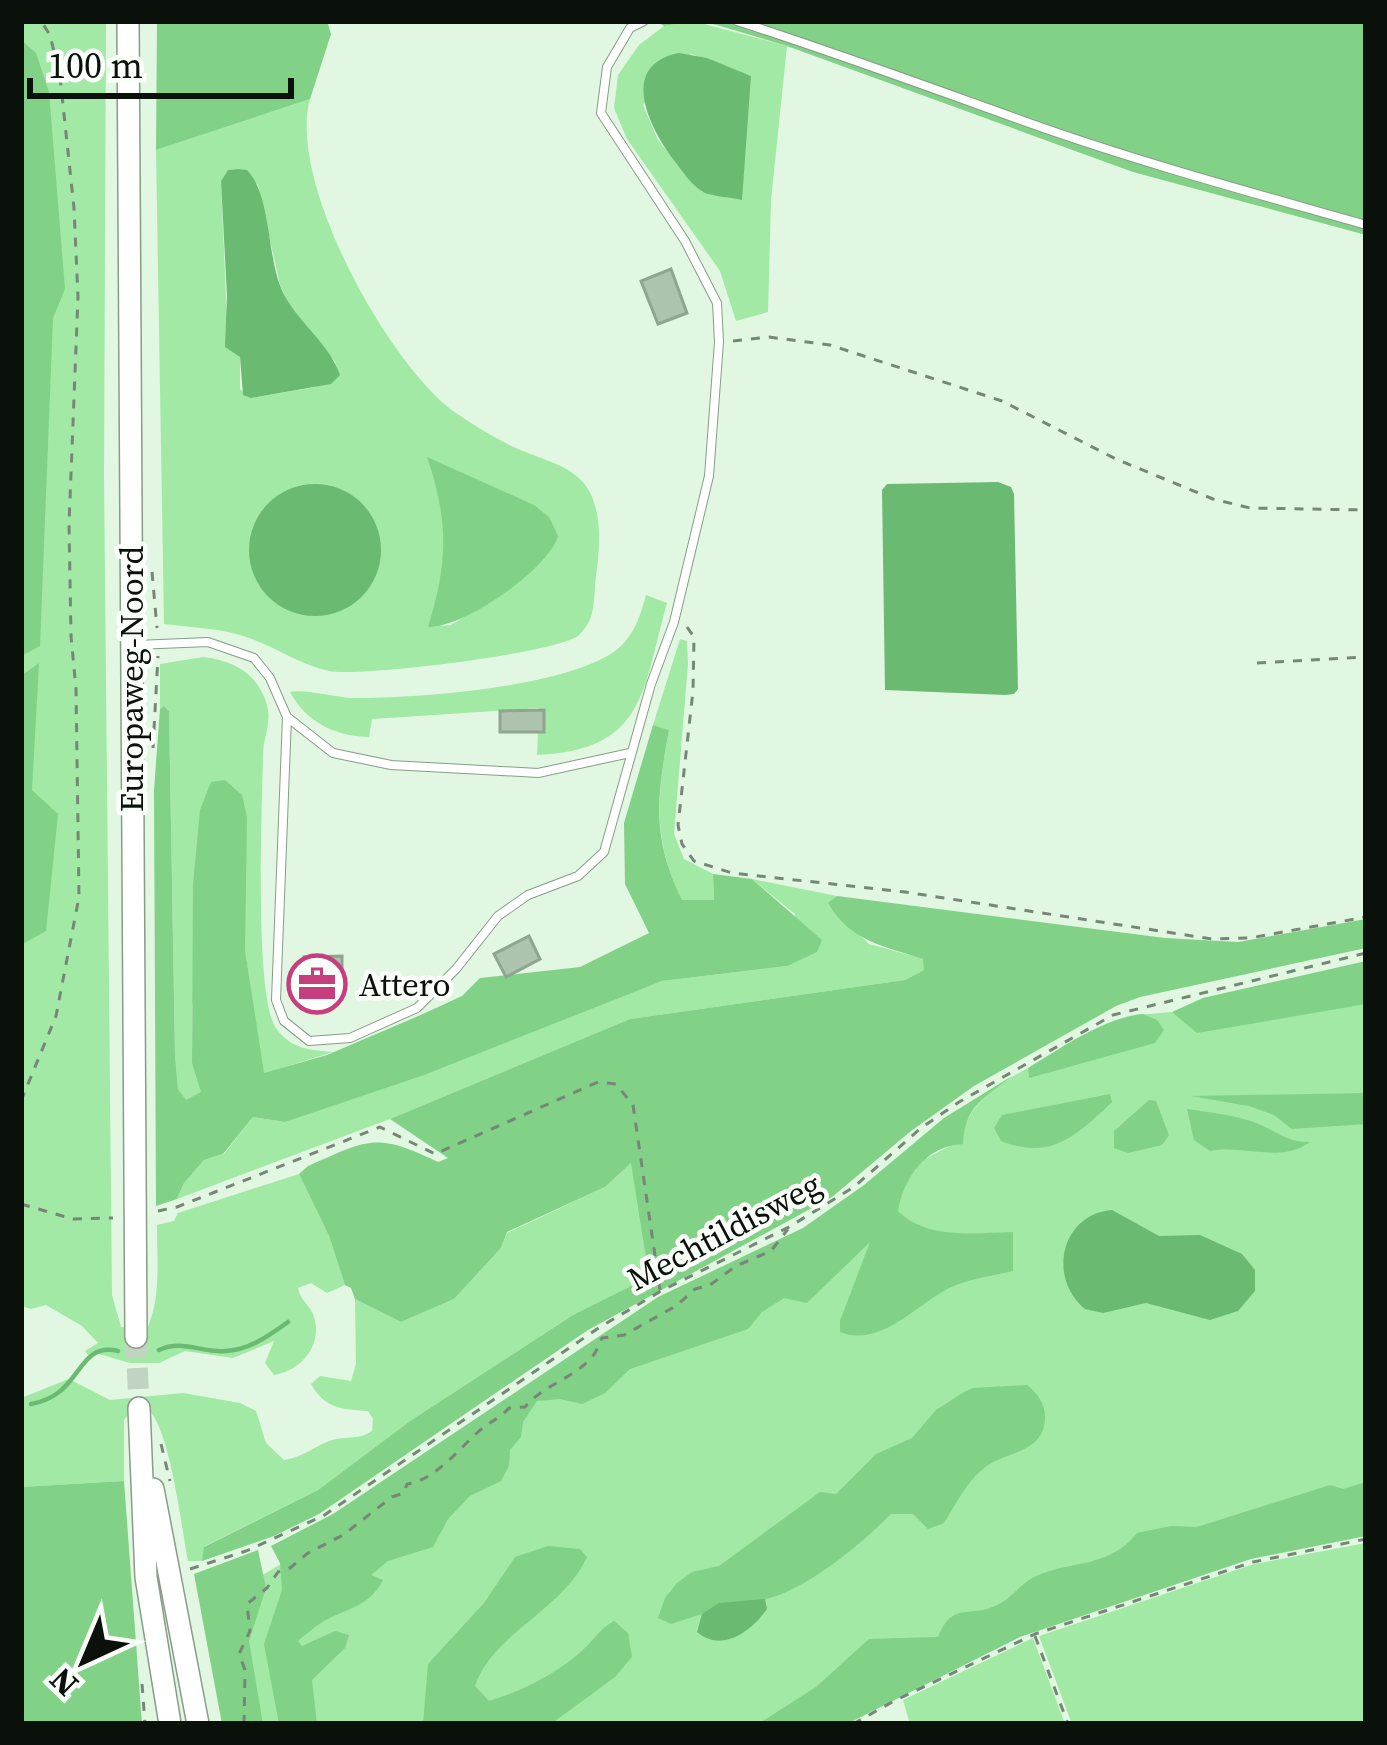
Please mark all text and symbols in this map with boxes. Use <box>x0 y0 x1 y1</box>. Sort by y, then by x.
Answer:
scale bar <box>30 24 291 98</box>
text: 100 m <box>48 41 143 90</box>
street label: Europaweg-Noord <box>109 545 154 812</box>
office icon: Attero <box>286 953 348 1015</box>
place label: Attero <box>359 962 451 1007</box>
street label: Mechtildisweg <box>620 1162 829 1301</box>
north arrow <box>24 1601 144 1721</box>
text: N <box>39 1658 88 1707</box>

